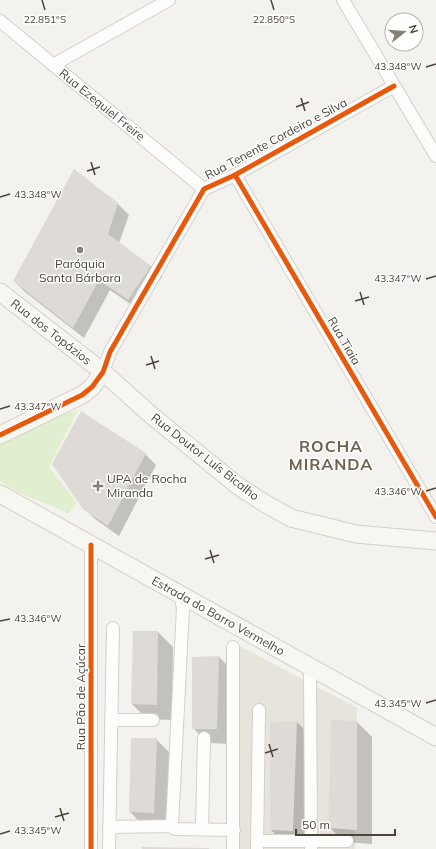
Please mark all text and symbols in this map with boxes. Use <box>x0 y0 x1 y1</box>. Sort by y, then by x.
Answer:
north arrow <box>384 12 424 52</box>
text: 22.851°S <box>24 13 66 26</box>
text: 22.850°S <box>253 13 295 26</box>
text: N <box>406 23 421 35</box>
text: 43.348°W <box>374 60 422 73</box>
street label: Rua Ezequiel Freire <box>56 65 148 144</box>
street label: Rua Tenente Cordeiro e Silva <box>202 95 349 182</box>
text: 43.348°W <box>14 188 62 201</box>
marker: Paróquia Santa Bárbara <box>75 245 85 255</box>
place label: Paróquia Santa Bárbara <box>39 256 121 285</box>
text: 43.347°W <box>374 272 422 285</box>
street label: Rua dos Topázios <box>8 295 95 368</box>
street label: Rua Tiaia <box>325 314 364 367</box>
text: 43.347°W <box>14 400 62 413</box>
street label: Rua Doutor Luís Bicalho <box>148 410 262 504</box>
district label: ROCHA MIRANDA <box>289 436 373 474</box>
place label: UPA de Rocha Miranda <box>107 471 187 500</box>
marker: UPA de Rocha Miranda <box>92 480 104 492</box>
text: 43.346°W <box>374 485 422 498</box>
street label: Estrada do Barro Vermelho <box>149 573 287 658</box>
text: 43.346°W <box>14 612 62 625</box>
street label: Rua Pão de Açúcar <box>73 643 88 750</box>
text: 43.345°W <box>374 697 422 710</box>
scale bar <box>296 811 395 837</box>
text: 50 m <box>302 817 330 832</box>
text: 43.345°W <box>14 824 62 837</box>

